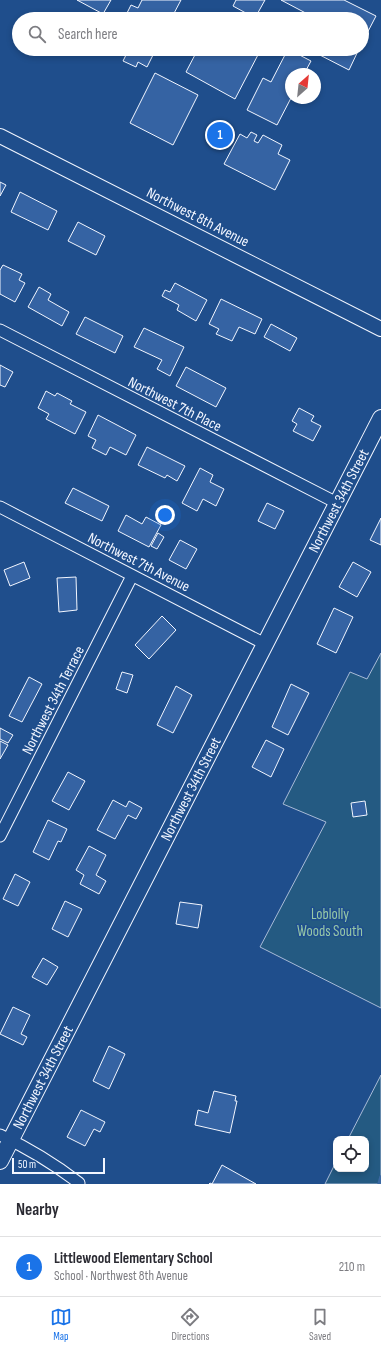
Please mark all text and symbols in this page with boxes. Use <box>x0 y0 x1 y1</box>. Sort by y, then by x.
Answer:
search box <box>12 12 369 56</box>
icon: search <box>26 23 48 45</box>
text: Search here <box>58 25 118 44</box>
north arrow <box>285 68 321 104</box>
pin: 1 <box>207 120 233 150</box>
street label: Northwest 8th Avenue <box>143 183 252 251</box>
street label: Northwest 7th Place <box>125 373 225 436</box>
street label: Northwest 34th Street <box>305 446 374 556</box>
your location <box>155 505 175 525</box>
street label: Northwest 7th Avenue <box>84 528 193 596</box>
street label: Northwest 34th Terrace <box>18 643 89 758</box>
street label: Northwest 34th Street <box>157 734 226 844</box>
park label: Loblolly Woods South <box>297 905 363 941</box>
street label: Northwest 34th Street <box>9 1022 78 1133</box>
map controls <box>333 1136 369 1172</box>
button: locate <box>333 1136 369 1172</box>
scale bar <box>12 1156 105 1175</box>
text: 50 m <box>18 1158 36 1171</box>
text: Nearby <box>16 1200 59 1220</box>
text: Littlewood Elementary School <box>54 1249 213 1268</box>
text: 1 <box>26 1259 32 1275</box>
text: 210 m <box>339 1259 365 1275</box>
text: School · Northwest 8th Avenue <box>54 1268 188 1284</box>
tab: Map <box>50 1306 72 1343</box>
tab: Directions <box>172 1306 209 1343</box>
tab: Saved <box>309 1306 331 1343</box>

